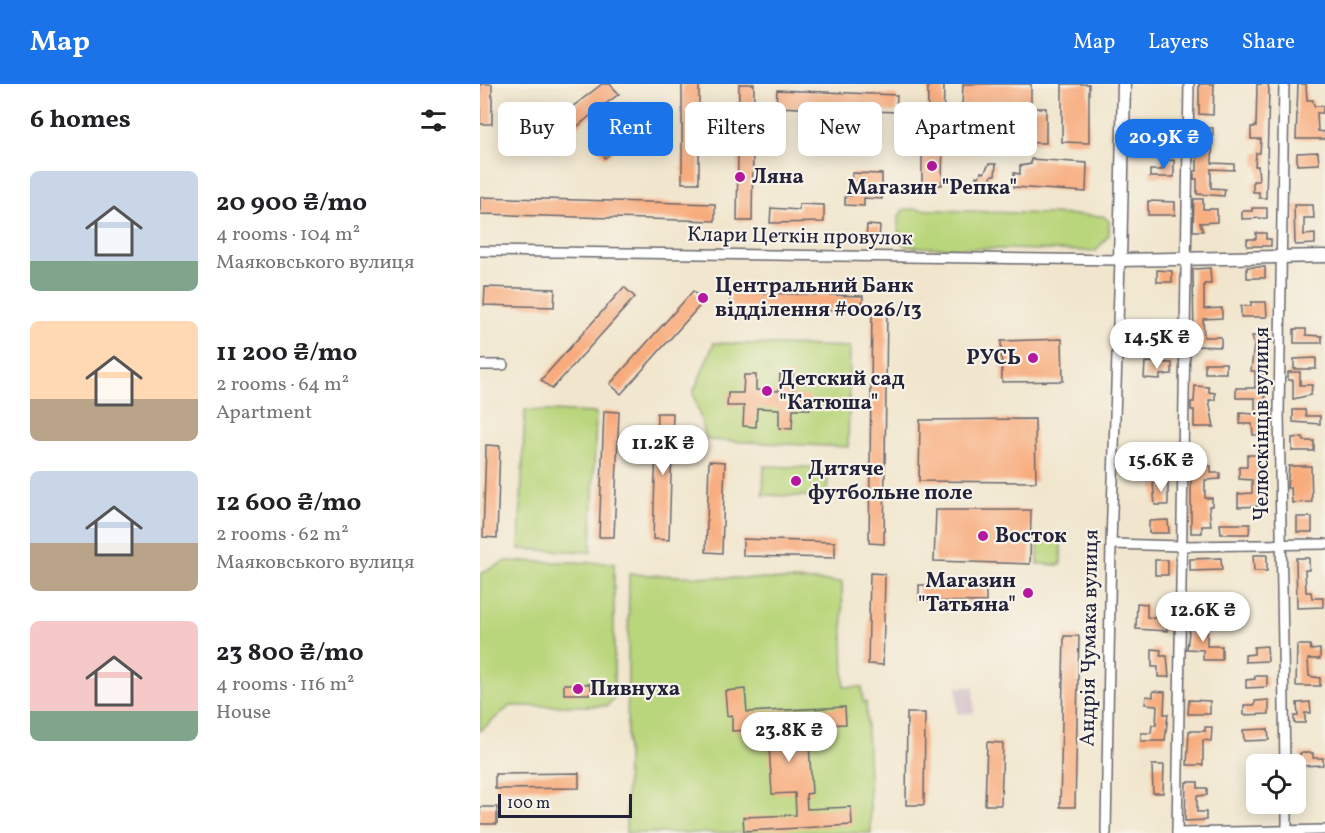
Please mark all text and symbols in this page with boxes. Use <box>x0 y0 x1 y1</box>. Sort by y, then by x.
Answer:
text: Map <box>30 23 90 62</box>
text: Map <box>1073 28 1115 57</box>
text: Layers <box>1148 28 1209 57</box>
text: Share <box>1242 28 1295 57</box>
text: 6 homes <box>30 102 131 138</box>
chip: Buy <box>498 102 576 156</box>
chip: Rent <box>588 102 673 156</box>
chip: Filters <box>685 102 786 156</box>
chip: New <box>798 102 882 156</box>
chip: Apartment <box>894 102 1037 156</box>
icon: filters <box>417 104 450 137</box>
pin: 20.9K ₴ <box>1109 119 1219 170</box>
text: 20.9K ₴ <box>1129 124 1199 152</box>
marker: Магазин "Репка" <box>925 159 939 173</box>
place label: Ляна <box>752 163 804 192</box>
marker: Ляна <box>733 170 747 184</box>
place label: Магазин "Репка" <box>847 174 1017 203</box>
text: 20 900 ₴/mo <box>216 185 367 221</box>
icon: home <box>78 195 150 267</box>
text: 4 rooms · 104 m² <box>216 221 360 249</box>
street label: Клари Цеткін провулок <box>687 221 913 253</box>
text: Маяковського вулиця <box>216 249 414 277</box>
place label: Центральний Банк відділення #0026/13 <box>715 272 922 325</box>
marker: Центральний Банк відділення #0026/13 <box>696 291 710 305</box>
pin: 14.5K ₴ <box>1102 319 1212 370</box>
text: 14.5K ₴ <box>1124 324 1190 352</box>
street label: Челюскінців вулиця <box>1248 327 1277 521</box>
text: 11 200 ₴/mo <box>216 335 357 371</box>
place label: РУСЬ <box>966 344 1021 373</box>
icon: home <box>78 345 150 417</box>
marker: РУСЬ <box>1026 351 1040 365</box>
place label: Детский сад "Катюша" <box>779 365 905 418</box>
text: 2 rooms · 64 m² <box>216 371 349 399</box>
marker: Детский сад "Катюша" <box>760 384 774 398</box>
text: Apartment <box>216 399 312 427</box>
pin: 11.2K ₴ <box>608 425 718 476</box>
text: 11.2K ₴ <box>631 430 695 458</box>
pin: 15.6K ₴ <box>1106 442 1216 493</box>
text: 15.6K ₴ <box>1128 447 1194 475</box>
place label: Дитяче футбольне поле <box>808 455 973 508</box>
marker: Дитяче футбольне поле <box>789 474 803 488</box>
text: 12 600 ₴/mo <box>216 485 361 521</box>
icon: home <box>78 495 150 567</box>
text: 2 rooms · 62 m² <box>216 521 349 549</box>
place label: Восток <box>995 522 1067 551</box>
marker: Восток <box>976 529 990 543</box>
street label: Андрія Чумака вулиця <box>1074 529 1106 747</box>
text: Маяковського вулиця <box>216 549 414 577</box>
place label: Магазин "Татьяна" <box>918 567 1016 620</box>
marker: Магазин "Татьяна" <box>1021 586 1035 600</box>
pin: 12.6K ₴ <box>1148 592 1258 643</box>
text: 12.6K ₴ <box>1170 597 1236 625</box>
text: 23 800 ₴/mo <box>216 635 364 671</box>
icon: home <box>78 645 150 717</box>
text: 4 rooms · 116 m² <box>216 671 355 699</box>
place label: Пивнуха <box>590 675 680 704</box>
marker: Пивнуха <box>571 682 585 696</box>
text: House <box>216 699 271 727</box>
pin: 23.8K ₴ <box>734 712 844 763</box>
text: 23.8K ₴ <box>755 717 823 745</box>
map controls <box>1246 754 1306 814</box>
button: locate <box>1246 754 1306 814</box>
scale bar <box>498 791 632 818</box>
text: 100 m <box>507 793 550 815</box>

